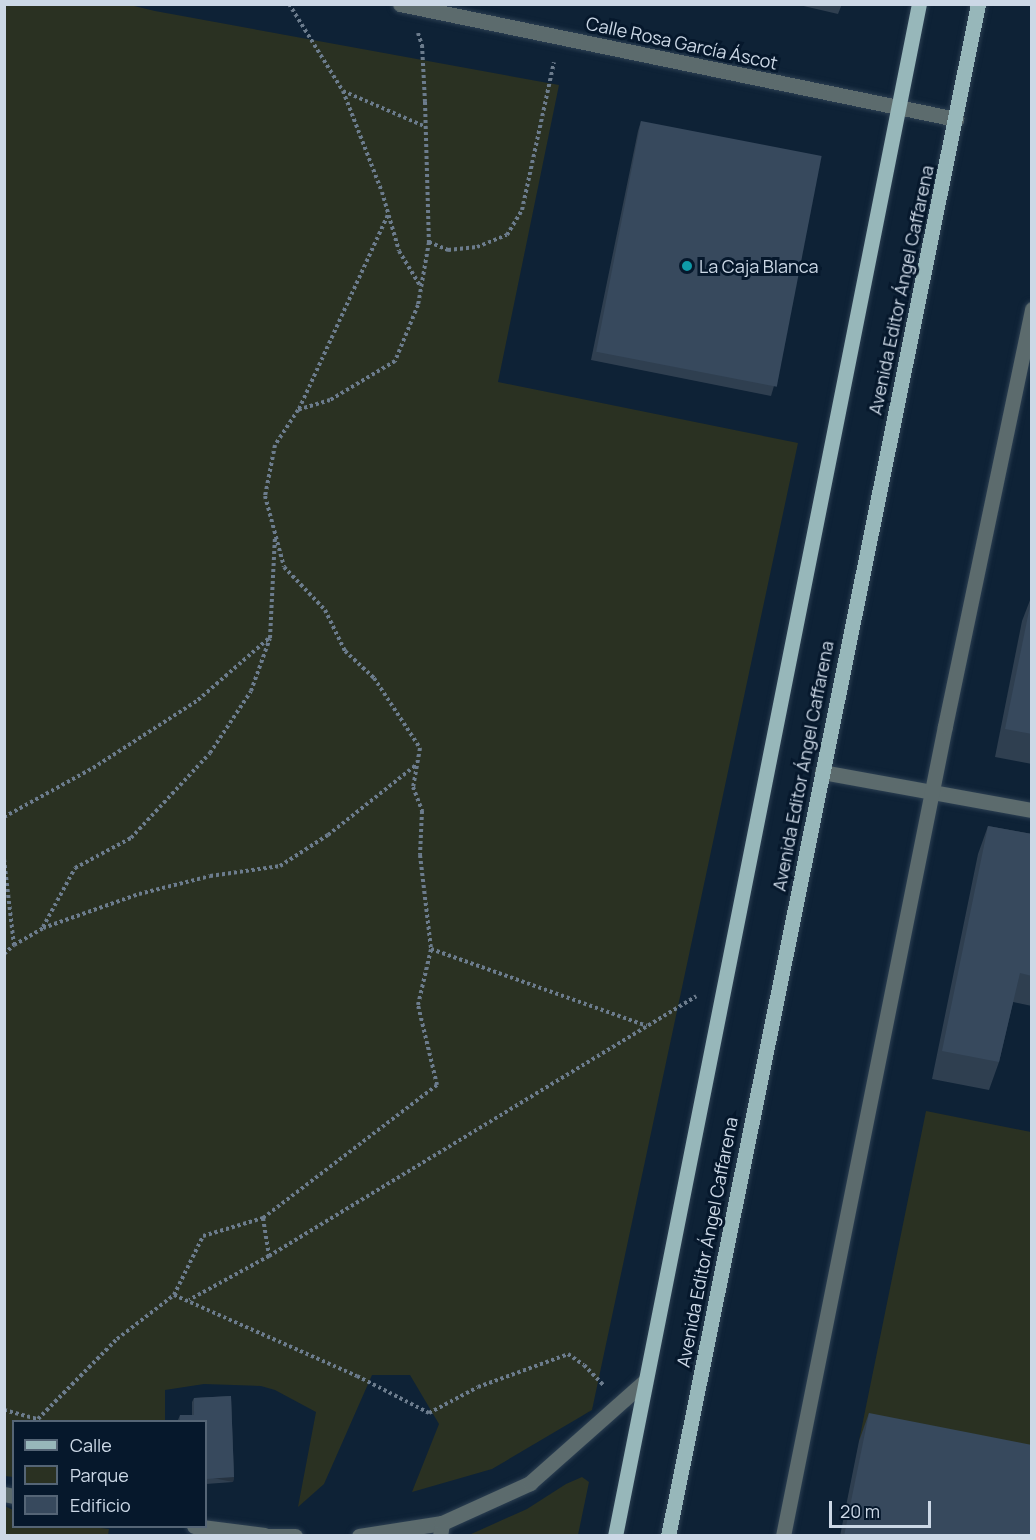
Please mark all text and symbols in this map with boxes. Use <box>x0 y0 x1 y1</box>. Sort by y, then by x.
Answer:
street label: Calle Rosa García Áscot <box>584 12 780 74</box>
street label: Avenida Editor Ángel Caffarena <box>864 163 938 417</box>
place label: La Caja Blanca <box>699 255 819 277</box>
marker: La Caja Blanca <box>680 259 694 273</box>
street label: Avenida Editor Ángel Caffarena <box>768 639 838 893</box>
street label: Avenida Editor Ángel Caffarena <box>672 1115 742 1369</box>
legend <box>12 1420 207 1528</box>
text: Calle <box>70 1433 112 1457</box>
text: Parque <box>70 1463 129 1487</box>
scale bar <box>832 1489 934 1527</box>
text: Edificio <box>70 1493 131 1517</box>
text: 20 m <box>840 1499 880 1523</box>

